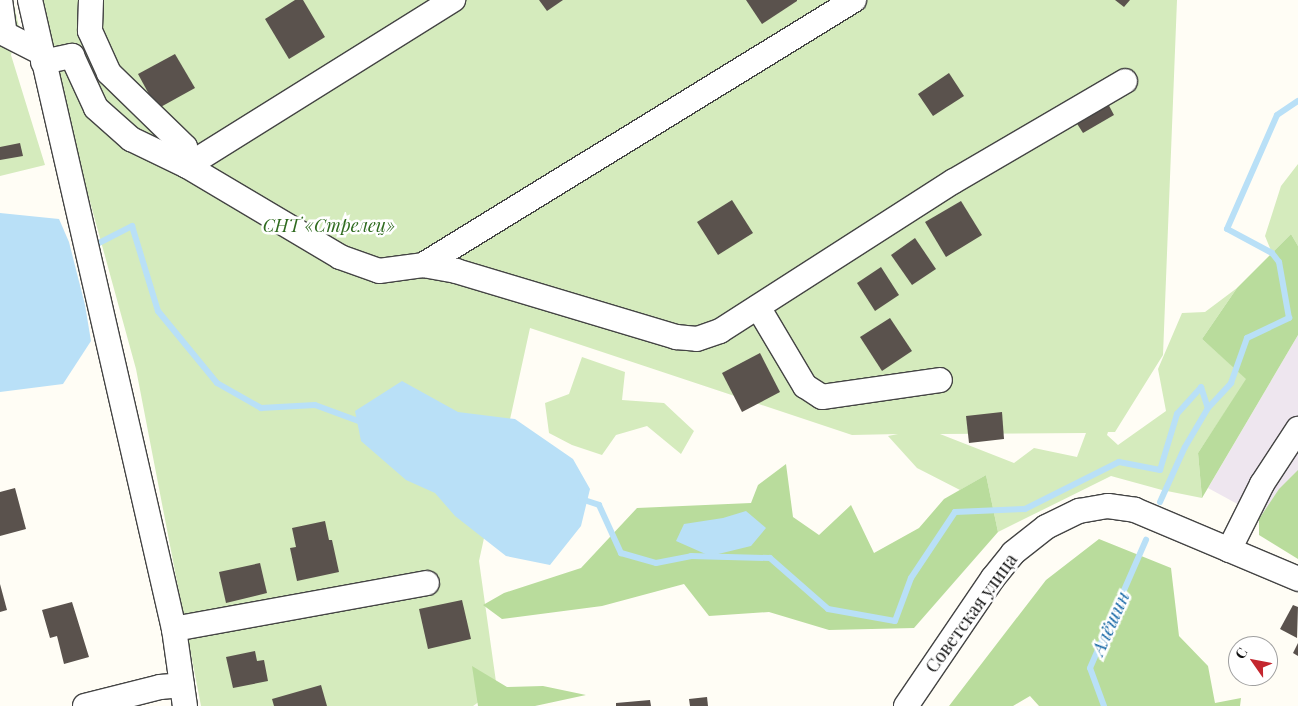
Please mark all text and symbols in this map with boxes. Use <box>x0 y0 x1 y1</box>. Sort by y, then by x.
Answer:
park label: СНТ «Стрелец» <box>263 214 395 236</box>
street label: Советская улица <box>921 549 1021 677</box>
water label: Алёшин <box>1086 588 1134 658</box>
north arrow <box>1228 636 1278 686</box>
text: С <box>1230 644 1251 662</box>

